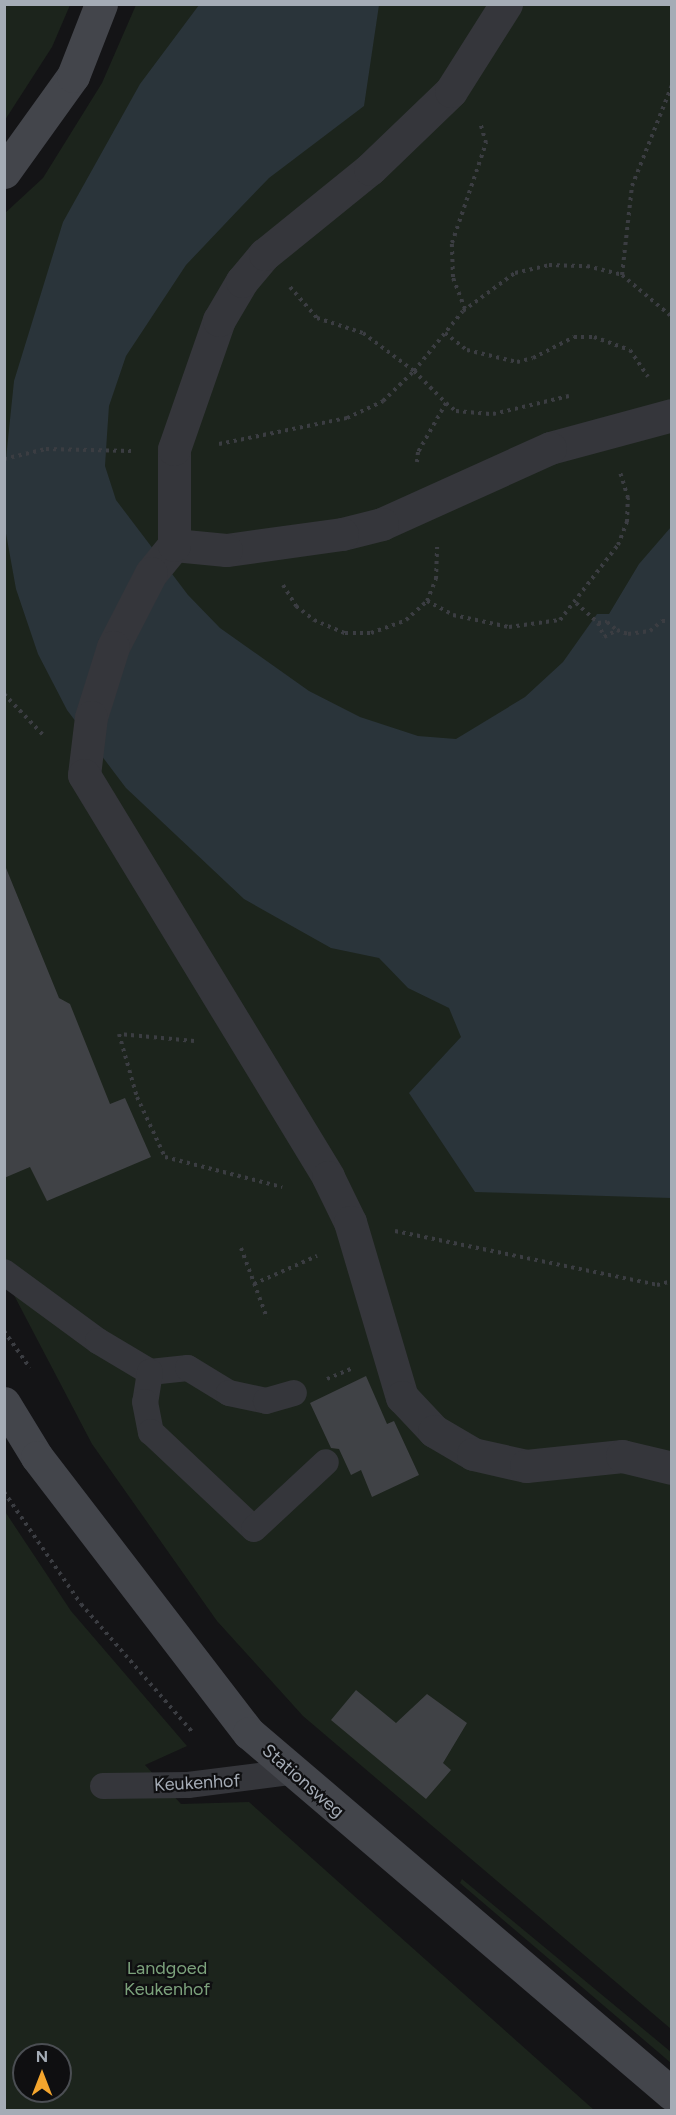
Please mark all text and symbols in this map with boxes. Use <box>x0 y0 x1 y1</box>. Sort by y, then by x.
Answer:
street label: Stationsweg <box>258 1740 348 1822</box>
street label: Keukenhof <box>153 1770 241 1796</box>
park label: Landgoed Keukenhof <box>124 1958 210 2000</box>
north arrow <box>12 2043 72 2103</box>
text: N <box>36 2047 48 2066</box>

